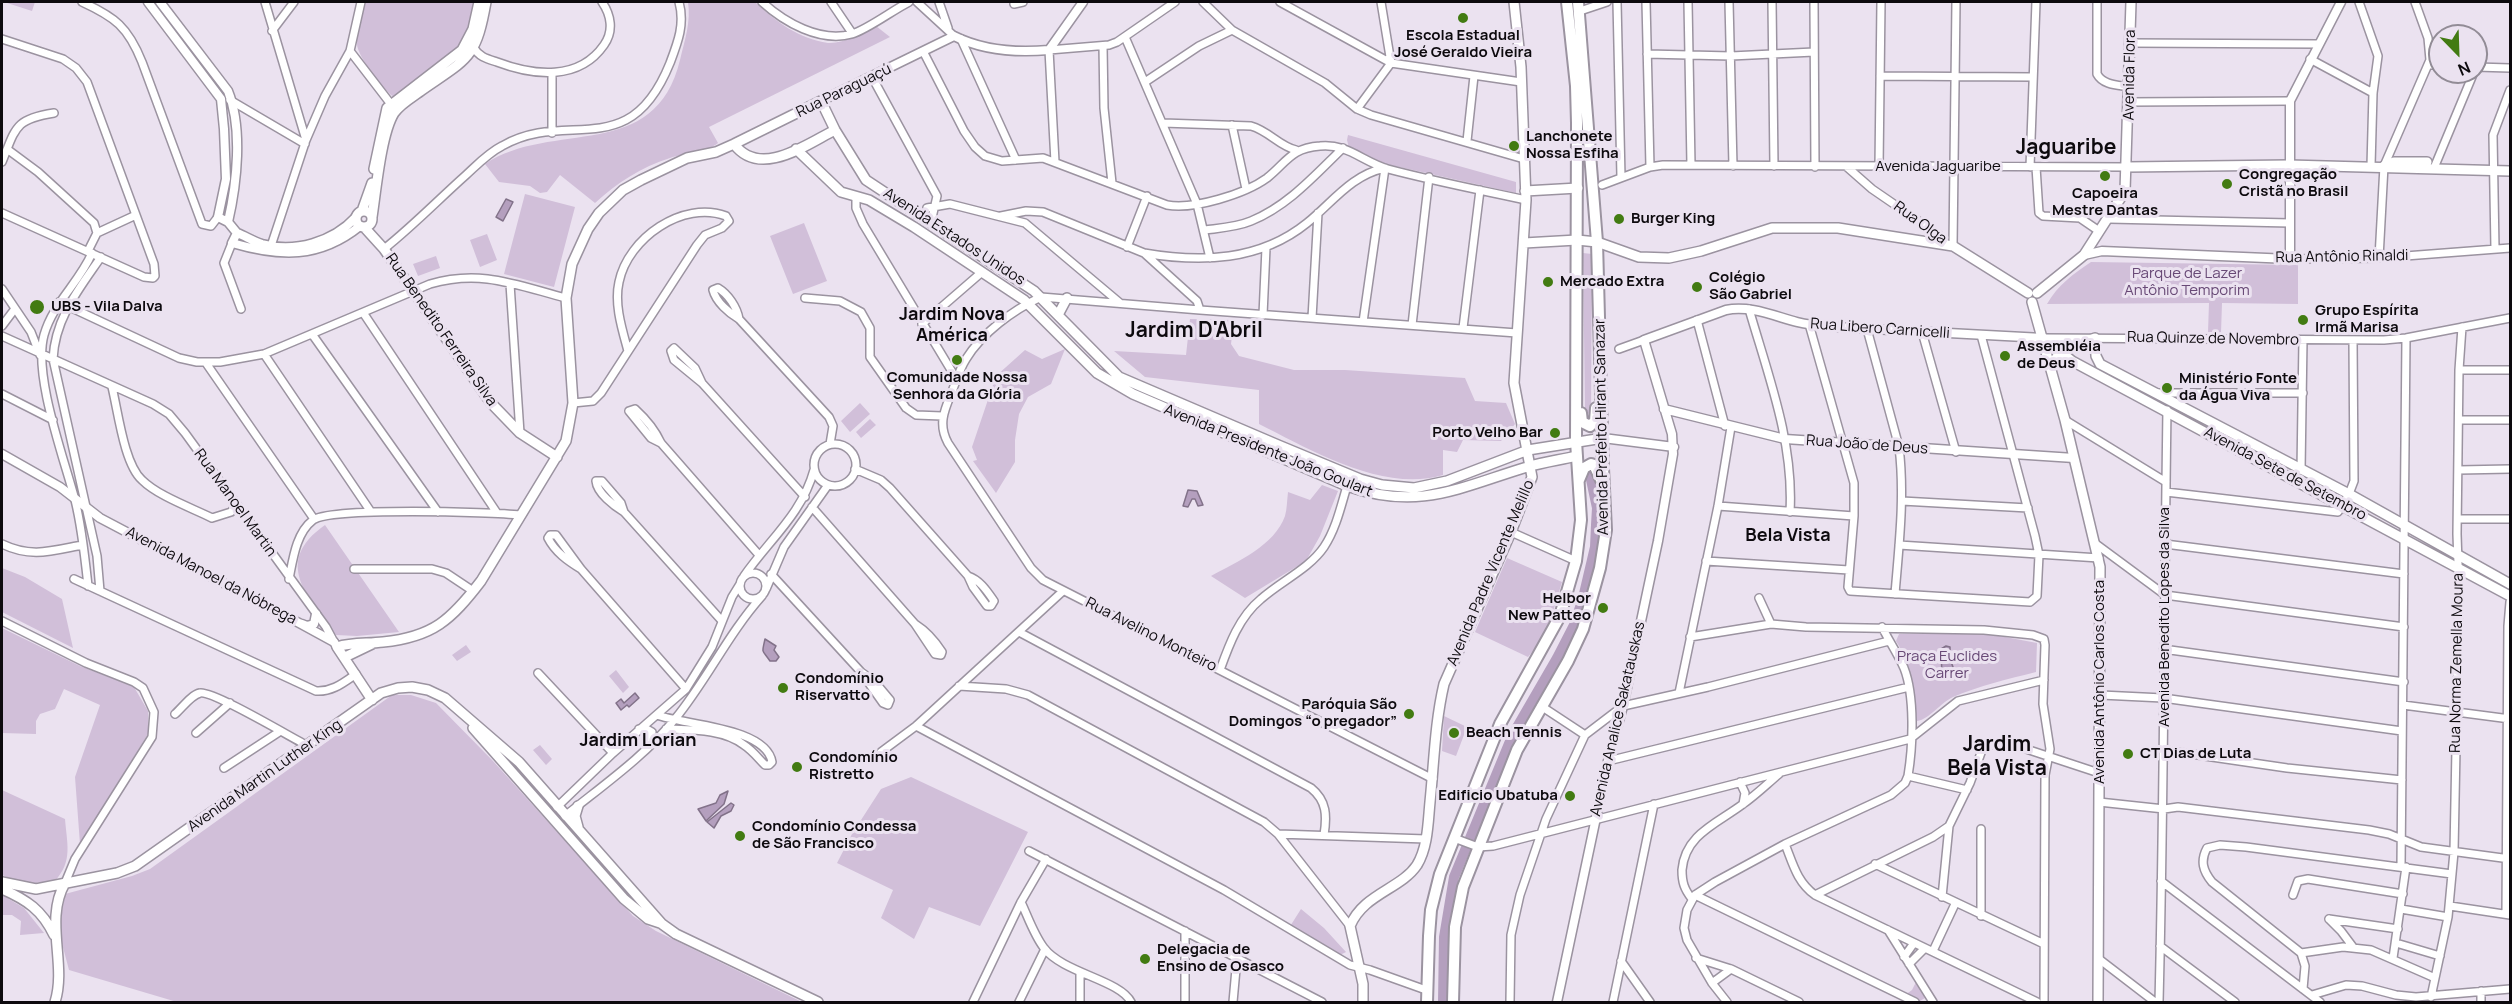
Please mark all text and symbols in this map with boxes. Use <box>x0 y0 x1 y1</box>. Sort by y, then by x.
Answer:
marker: Escola Estadual José Geraldo Vieira <box>1456 11 1470 25</box>
north arrow <box>2428 24 2488 84</box>
place label: Escola Estadual José Geraldo Vieira <box>1394 27 1532 62</box>
street label: Avenida Flora <box>2120 29 2140 121</box>
text: N <box>2455 56 2474 81</box>
street label: Rua Paraguaçú <box>794 60 894 122</box>
place label: Lanchonete Nossa Esfiha <box>1526 128 1619 163</box>
district label: Jaguaribe <box>2016 135 2116 161</box>
marker: Lanchonete Nossa Esfiha <box>1507 139 1521 153</box>
street label: Avenida Jaguaribe <box>1875 158 2001 176</box>
place label: Congregação Cristã no Brasil <box>2239 166 2348 201</box>
marker: Capoeira Mestre Dantas <box>2098 169 2112 183</box>
marker: Congregação Cristã no Brasil <box>2220 177 2234 191</box>
street label: Avenida Estados Unidos <box>880 184 1028 290</box>
place label: Capoeira Mestre Dantas <box>2052 185 2158 220</box>
street label: Rua Olga <box>1890 198 1950 248</box>
place label: Burger King <box>1631 210 1715 228</box>
marker: Burger King <box>1612 212 1626 226</box>
street label: Rua Antônio Rinaldi <box>2275 247 2409 267</box>
street label: Rua Benedito Ferreira Silva <box>381 250 501 410</box>
park label: Parque de Lazer Antônio Temporim <box>2124 265 2250 300</box>
place label: Colégio São Gabriel <box>1709 269 1792 304</box>
place label: Mercado Extra <box>1560 273 1664 291</box>
marker: Mercado Extra <box>1541 275 1555 289</box>
marker: Colégio São Gabriel <box>1690 280 1704 294</box>
marker: UBS - Vila Dalva <box>28 298 46 316</box>
place label: UBS - Vila Dalva <box>51 298 163 316</box>
place label: Grupo Espírita Irmã Marisa <box>2315 302 2419 337</box>
district label: Jardim Nova América <box>899 304 1005 346</box>
marker: Grupo Espírita Irmã Marisa <box>2296 313 2310 327</box>
street label: Rua Libero Carnicelli <box>1810 315 1950 343</box>
district label: Jardim D'Abril <box>1125 318 1263 344</box>
street label: Avenida Prefeito Hirant Sanazar <box>1591 319 1613 535</box>
street label: Rua Quinze de Novembro <box>2127 328 2299 350</box>
place label: Assembléia de Deus <box>2017 338 2101 373</box>
marker: Assembléia de Deus <box>1998 349 2012 363</box>
marker: Comunidade Nossa Senhora da Glória <box>950 353 964 367</box>
place label: Comunidade Nossa Senhora da Glória <box>887 369 1027 404</box>
place label: Ministério Fonte da Água Viva <box>2179 370 2297 405</box>
marker: Ministério Fonte da Água Viva <box>2160 381 2174 395</box>
street label: Avenida Presidente João Goulart <box>1161 401 1375 501</box>
street label: Avenida Sete de Setembro <box>2201 423 2369 525</box>
place label: Porto Velho Bar <box>1432 424 1543 442</box>
marker: Porto Velho Bar <box>1548 426 1562 440</box>
street label: Rua João de Deus <box>1806 432 1928 458</box>
street label: Rua Manoel Martin <box>190 446 280 560</box>
street label: Avenida Padre Vicente Melillo <box>1444 477 1538 669</box>
street label: Avenida Benedito Lopes da Silva <box>2156 507 2174 727</box>
street label: Avenida Manoel da Nóbrega <box>123 523 299 629</box>
district label: Bela Vista <box>1745 525 1831 547</box>
street label: Rua Norma Zemella Moura <box>2446 573 2468 753</box>
street label: Avenida Antônio Carlos Costa <box>2091 580 2109 784</box>
place label: Helbor New Patteo <box>1508 590 1591 625</box>
street label: Rua Avelino Monteiro <box>1082 594 1220 676</box>
marker: Helbor New Patteo <box>1596 601 1610 615</box>
street label: Avenida Analice Sakatauskas <box>1587 620 1649 818</box>
park label: Praça Euclides Carrer <box>1897 648 1997 683</box>
place label: Condomínio Riservatto <box>795 670 884 705</box>
marker: Condomínio Riservatto <box>776 681 790 695</box>
place label: Paróquia São Domingos “o pregador” <box>1229 696 1397 731</box>
marker: Paróquia São Domingos “o pregador” <box>1402 707 1416 721</box>
street label: Avenida Martin Luther King <box>184 716 346 836</box>
place label: Beach Tennis <box>1466 724 1562 742</box>
marker: Beach Tennis <box>1447 726 1461 740</box>
district label: Jardim Lorian <box>580 730 696 752</box>
district label: Jardim Bela Vista <box>1947 732 2047 782</box>
place label: CT Dias de Luta <box>2140 745 2251 763</box>
marker: CT Dias de Luta <box>2121 747 2135 761</box>
place label: Condomínio Ristretto <box>809 749 898 784</box>
marker: Condomínio Ristretto <box>790 760 804 774</box>
place label: Edificio Ubatuba <box>1438 787 1558 805</box>
marker: Edificio Ubatuba <box>1563 789 1577 803</box>
place label: Condomínio Condessa de São Francisco <box>752 818 916 853</box>
marker: Condomínio Condessa de São Francisco <box>733 829 747 843</box>
place label: Delegacia de Ensino de Osasco <box>1157 941 1284 976</box>
marker: Delegacia de Ensino de Osasco <box>1138 952 1152 966</box>

